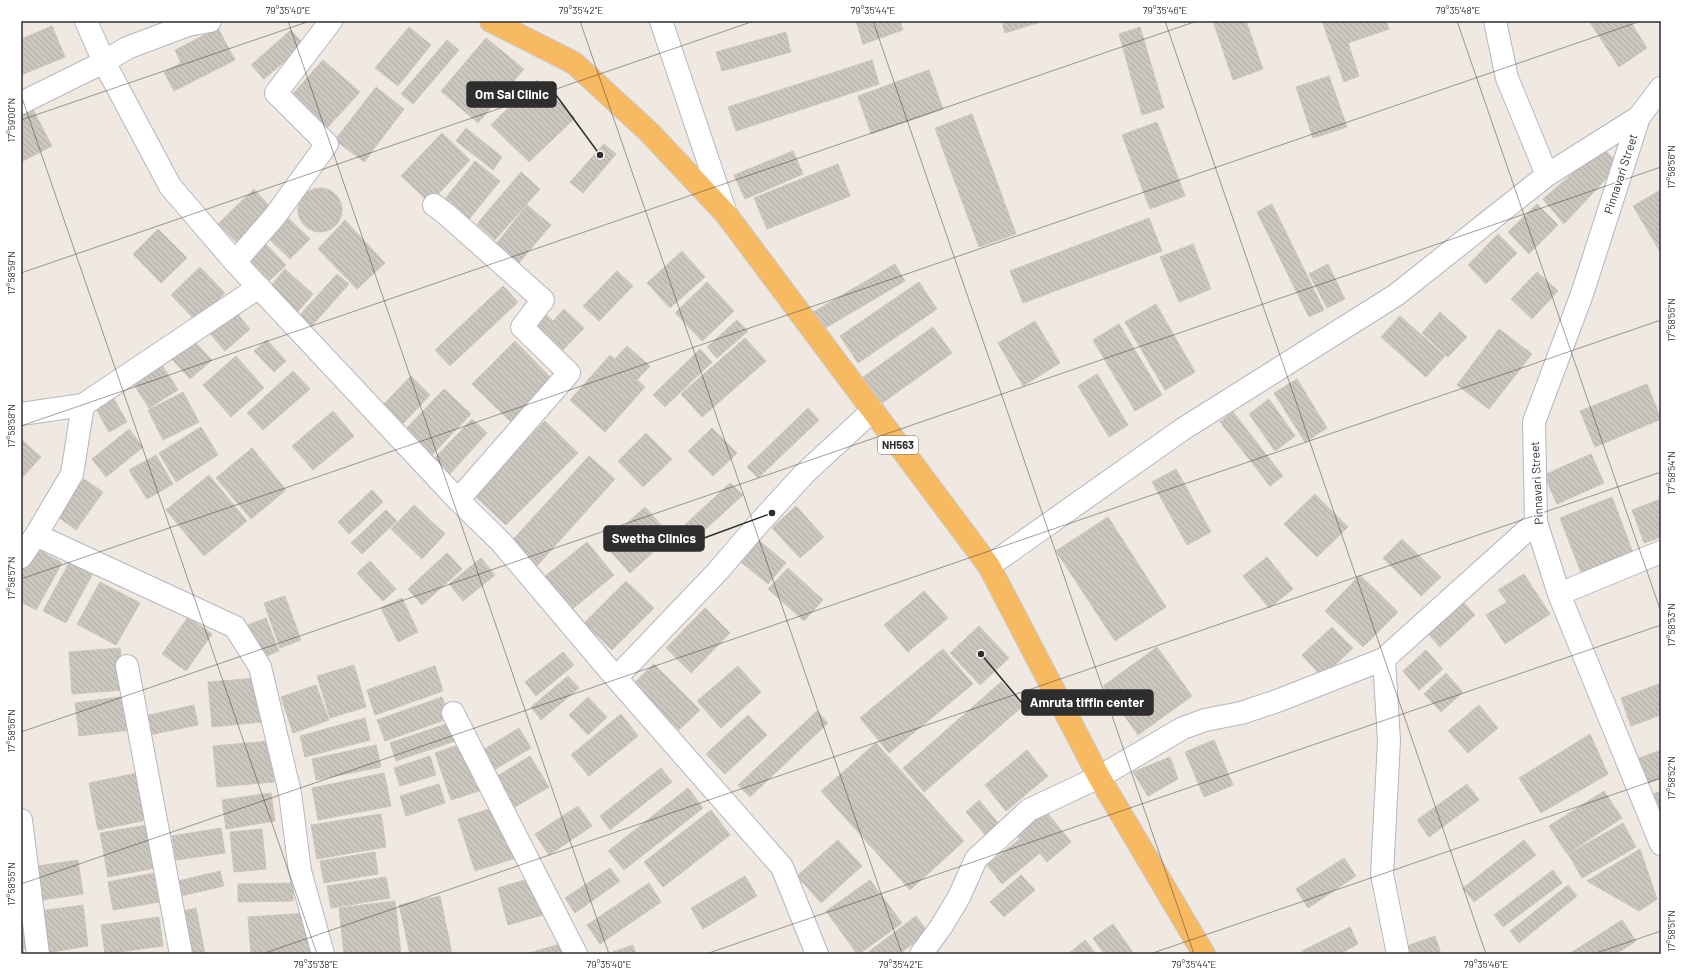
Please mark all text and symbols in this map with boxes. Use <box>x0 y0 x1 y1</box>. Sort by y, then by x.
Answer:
text: 79°35'40"E <box>265 4 311 16</box>
text: 79°35'42"E <box>559 4 603 16</box>
text: 79°35'44"E <box>851 4 895 16</box>
text: 79°35'46"E <box>1143 4 1187 16</box>
text: 79°35'48"E <box>1436 4 1480 16</box>
callout: Om Sai Clinic <box>467 82 556 107</box>
text: Om Sai Clinic <box>475 86 549 102</box>
text: 17°59'00"N <box>5 98 17 142</box>
street label: Pinnavari Street <box>1600 132 1640 216</box>
text: 17°58'56"N <box>1665 145 1677 189</box>
text: 17°58'59"N <box>5 251 17 295</box>
text: 17°58'55"N <box>1665 298 1677 342</box>
text: 17°58'58"N <box>5 404 17 448</box>
road number: NH563 <box>878 436 918 454</box>
street label: Pinnavari Street <box>1527 441 1545 525</box>
text: 17°58'54"N <box>1665 451 1677 495</box>
callout: Swetha Clinics <box>604 526 704 551</box>
text: Swetha Clinics <box>612 530 697 546</box>
text: 17°58'57"N <box>5 557 17 599</box>
text: 17°58'53"N <box>1665 603 1677 647</box>
callout: Amruta tiffin center <box>1022 690 1153 715</box>
text: Amruta tiffin center <box>1030 694 1144 710</box>
text: 17°58'56"N <box>5 709 17 753</box>
text: 17°58'52"N <box>1665 756 1677 800</box>
text: 17°58'55"N <box>5 862 17 906</box>
text: 17°58'51"N <box>1665 910 1677 952</box>
text: 79°35'38"E <box>294 958 338 970</box>
text: 79°35'40"E <box>586 958 632 970</box>
text: 79°35'42"E <box>879 958 923 970</box>
text: 79°35'44"E <box>1172 958 1216 970</box>
text: 79°35'46"E <box>1464 958 1508 970</box>

